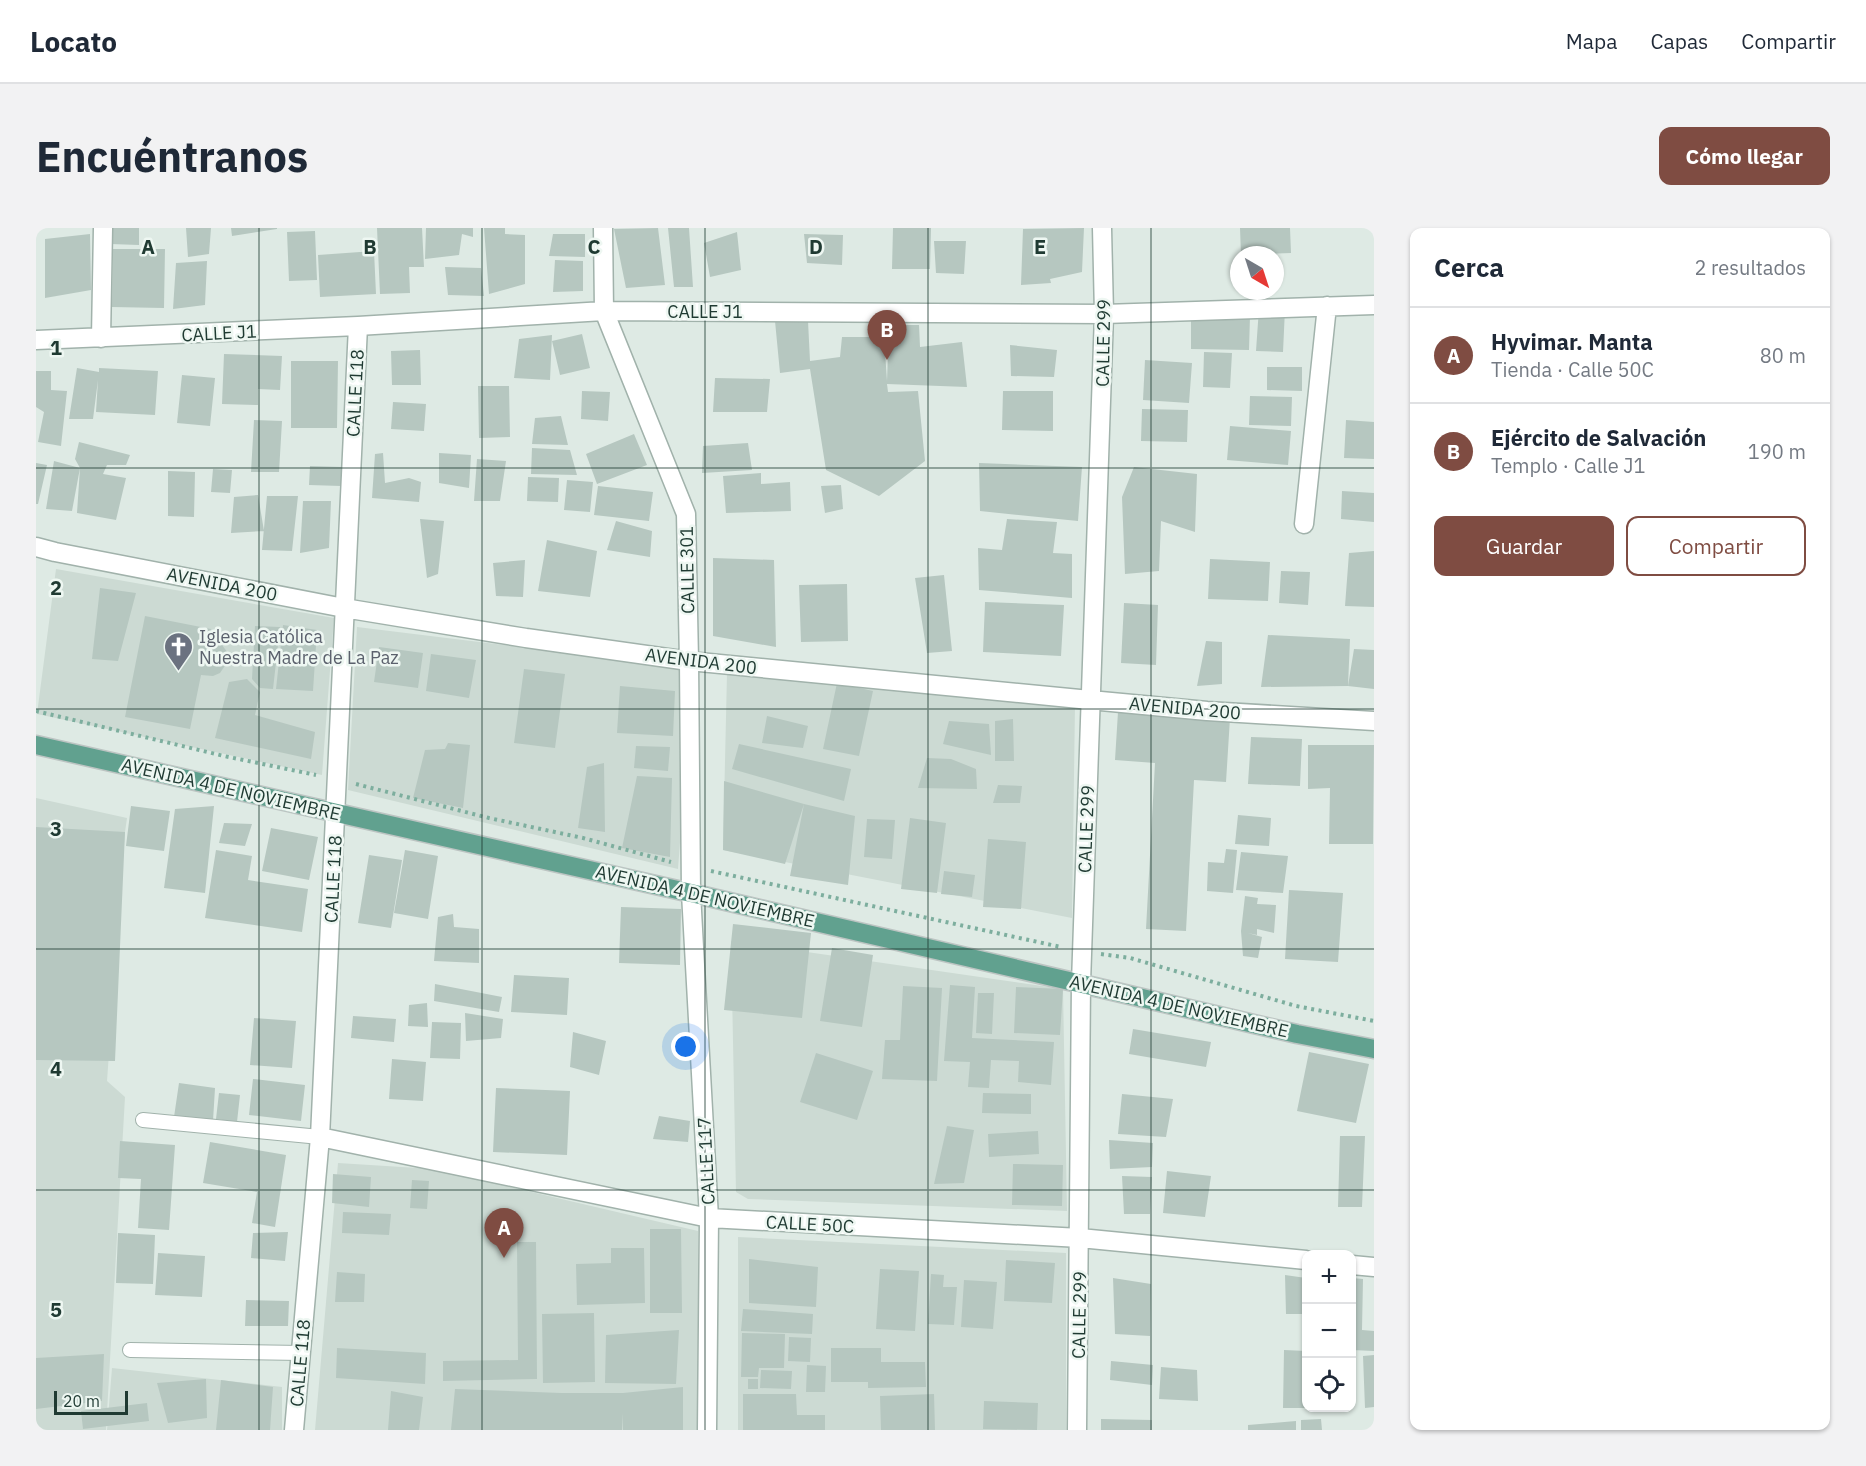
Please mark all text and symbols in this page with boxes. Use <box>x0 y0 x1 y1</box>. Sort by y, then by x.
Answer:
text: Locato <box>30 23 117 60</box>
text: Mapa <box>1566 27 1617 55</box>
text: Capas <box>1650 27 1708 55</box>
text: Compartir <box>1741 27 1836 55</box>
button: Cómo llegar <box>1659 127 1830 185</box>
text: Encuéntranos <box>36 129 308 184</box>
text: A <box>141 233 155 260</box>
text: B <box>363 233 377 260</box>
text: C <box>587 233 601 260</box>
text: D <box>809 233 823 260</box>
text: E <box>1034 233 1046 260</box>
north arrow <box>1230 246 1284 300</box>
text: Cerca <box>1434 250 1504 284</box>
text: 2 resultados <box>1694 254 1806 281</box>
street label: CALLE 299 <box>1091 299 1115 387</box>
street label: CALLE J1 <box>667 300 743 323</box>
pin: B <box>868 310 906 360</box>
street label: CALLE J1 <box>181 320 257 346</box>
text: Hyvimar. Manta <box>1491 327 1653 356</box>
text: 1 <box>50 334 62 361</box>
text: A <box>1447 342 1460 369</box>
text: 80 m <box>1760 342 1806 369</box>
street label: CALLE 118 <box>341 349 369 437</box>
text: Tienda · Calle 50C <box>1491 356 1654 383</box>
text: Ejército de Salvación <box>1491 423 1706 452</box>
text: B <box>1447 438 1460 465</box>
text: 190 m <box>1748 438 1806 465</box>
text: Templo · Calle J1 <box>1491 452 1646 479</box>
button: Guardar <box>1434 516 1614 576</box>
button: Compartir <box>1626 516 1806 576</box>
street label: CALLE 301 <box>675 526 699 614</box>
street label: AVENIDA 200 <box>165 562 279 606</box>
text: 2 <box>50 574 62 601</box>
place label: Iglesia Católica Nuestra Madre de La Paz <box>199 625 399 669</box>
church icon: Iglesia Católica Nuestra Madre de La Paz <box>162 630 194 672</box>
street label: AVENIDA 200 <box>644 643 758 679</box>
street label: AVENIDA 200 <box>1128 692 1242 724</box>
street label: AVENIDA 4 DE NOVIEMBRE <box>119 753 343 825</box>
street label: CALLE 299 <box>1073 785 1099 873</box>
text: 3 <box>50 815 62 842</box>
street label: CALLE 118 <box>319 835 347 923</box>
street label: AVENIDA 4 DE NOVIEMBRE <box>593 860 817 932</box>
street label: AVENIDA 4 DE NOVIEMBRE <box>1067 970 1291 1042</box>
your location <box>671 1032 700 1061</box>
text: 4 <box>50 1055 62 1082</box>
street label: CALLE 117 <box>692 1117 720 1205</box>
pin: A <box>484 1208 524 1258</box>
street label: CALLE 50C <box>765 1210 855 1238</box>
map controls <box>1302 1250 1356 1412</box>
button: + <box>1302 1250 1356 1304</box>
street label: CALLE 299 <box>1067 1271 1091 1359</box>
text: 5 <box>50 1296 62 1323</box>
button: − <box>1302 1304 1356 1358</box>
street label: CALLE 118 <box>285 1318 315 1408</box>
button: locate <box>1302 1358 1356 1412</box>
scale bar <box>54 1388 128 1416</box>
text: 20 m <box>63 1391 100 1411</box>

